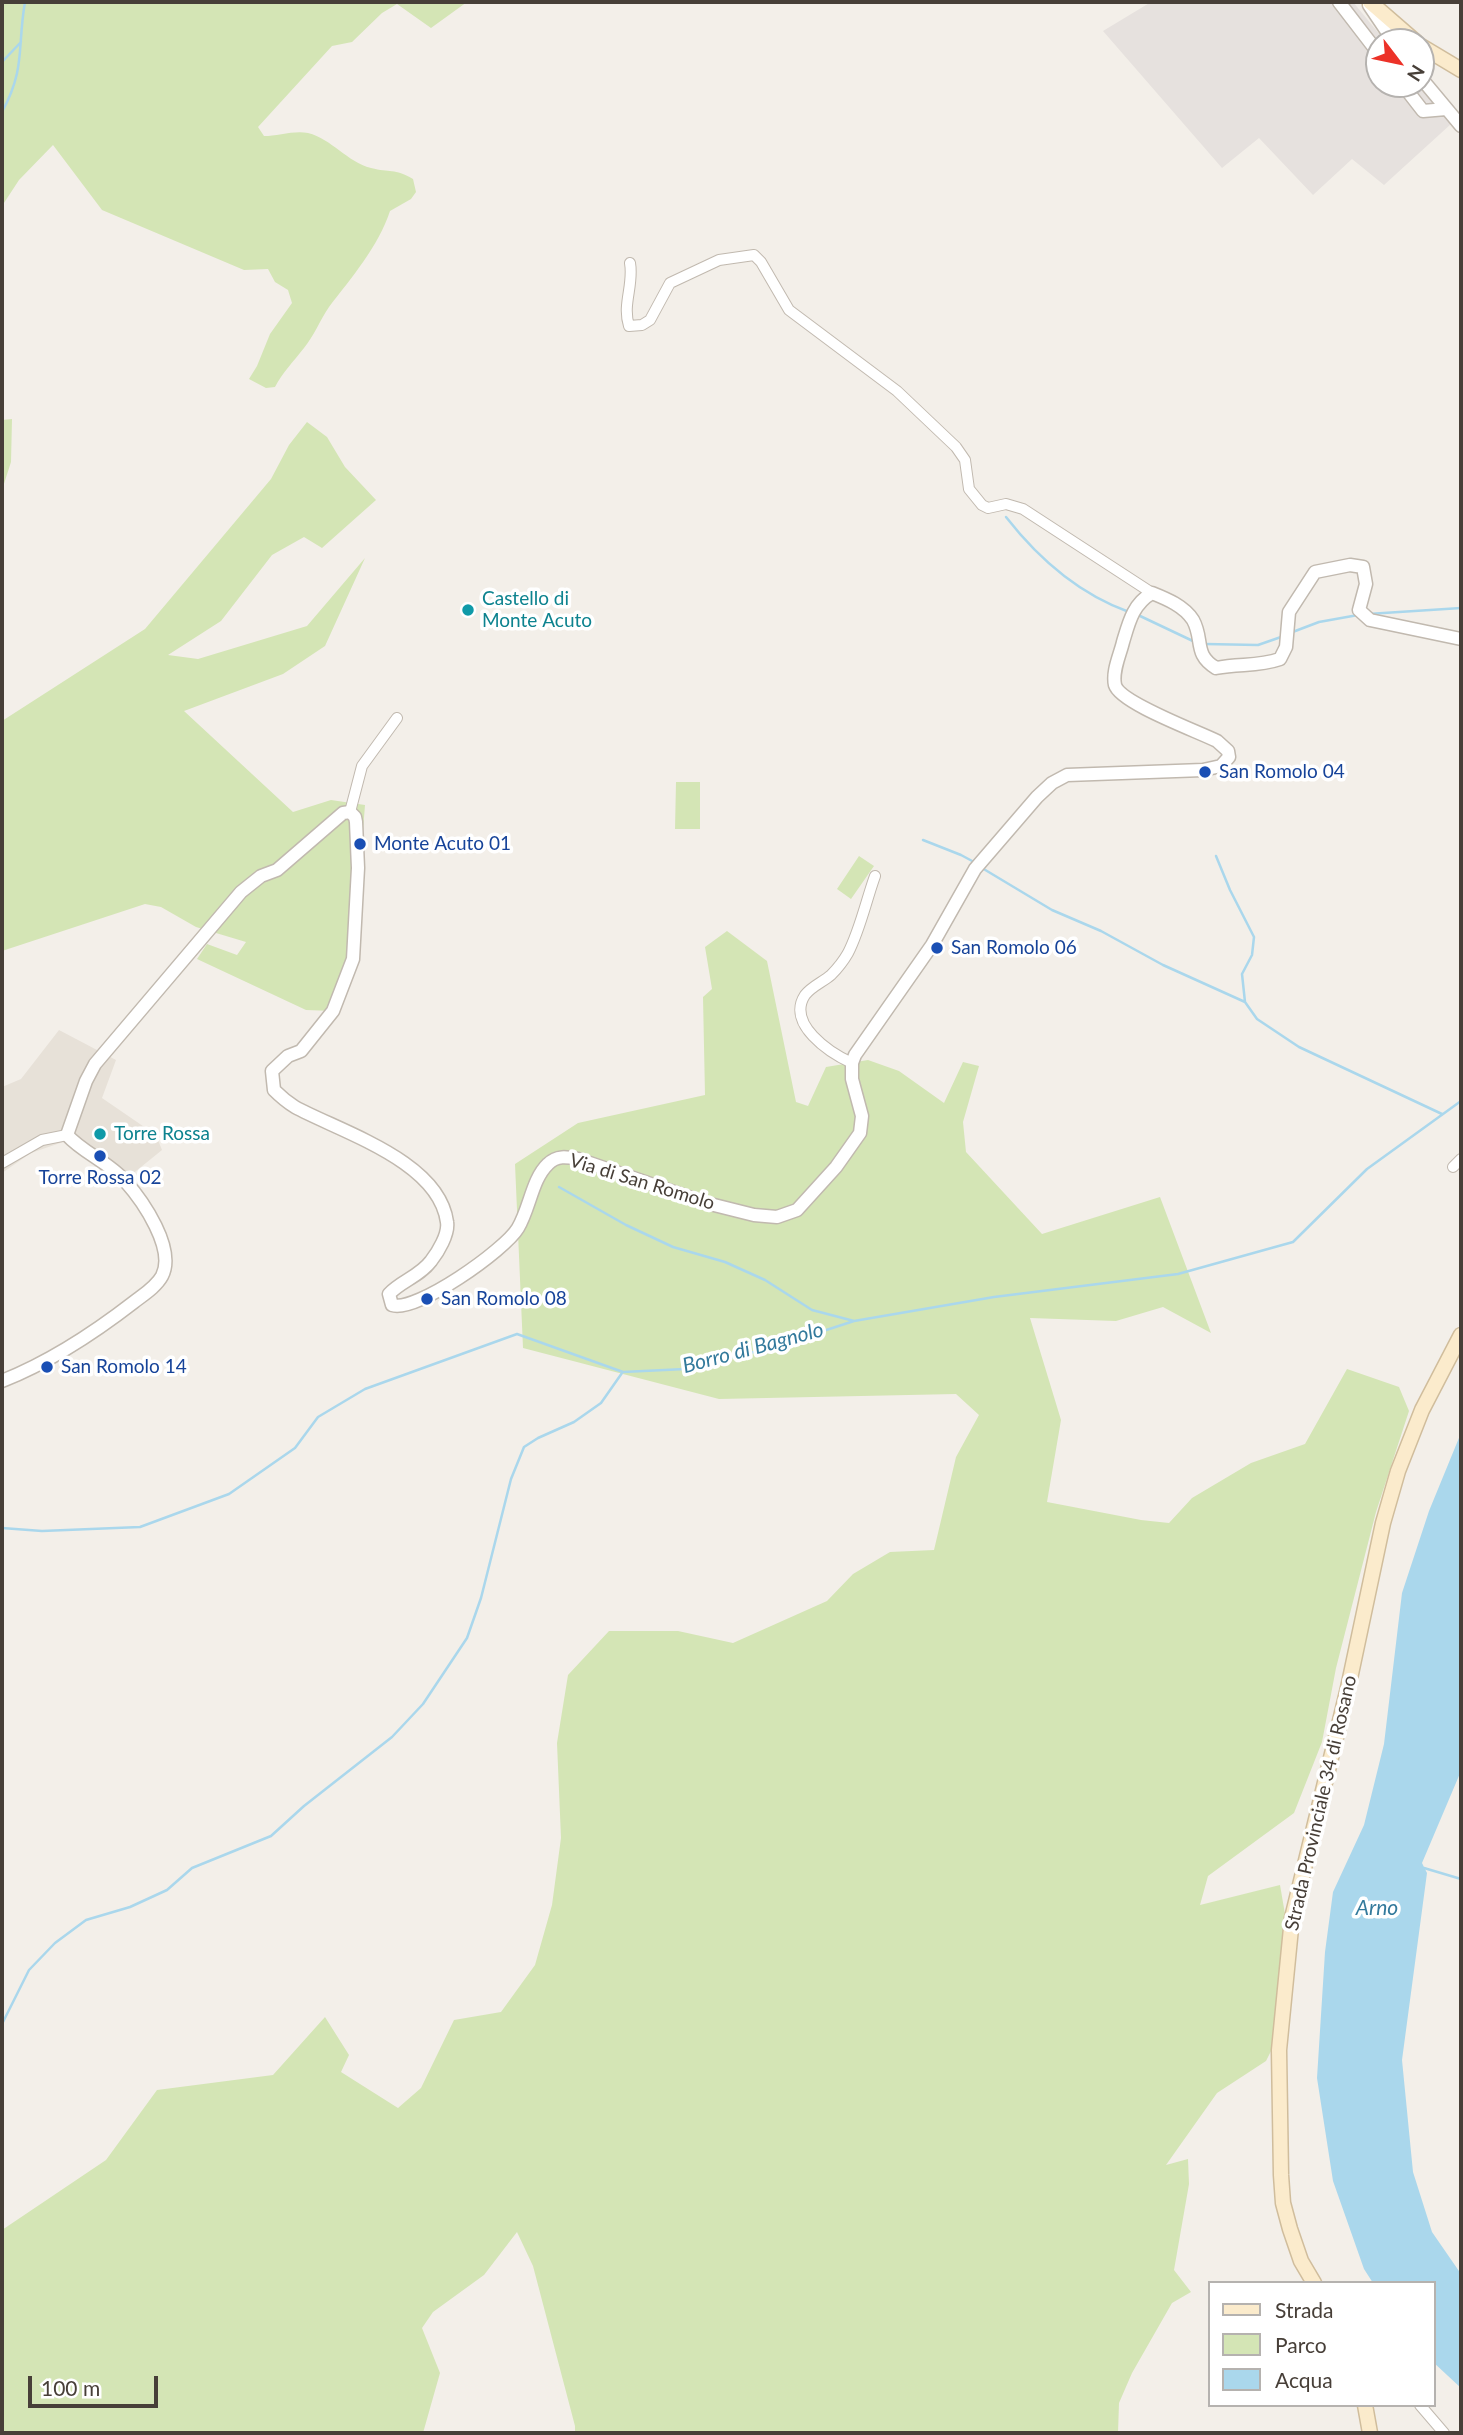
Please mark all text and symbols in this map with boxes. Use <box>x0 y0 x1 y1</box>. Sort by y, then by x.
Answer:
north arrow <box>1365 28 1435 98</box>
text: N <box>1403 61 1430 86</box>
place label: Castello di Monte Acuto <box>482 588 592 632</box>
marker: Castello di Monte Acuto <box>460 602 476 618</box>
place label: San Romolo 04 <box>1219 761 1345 783</box>
marker: San Romolo 04 <box>1197 764 1213 780</box>
place label: Monte Acuto 01 <box>374 833 511 855</box>
marker: Monte Acuto 01 <box>352 836 368 852</box>
place label: San Romolo 06 <box>951 937 1077 959</box>
marker: San Romolo 06 <box>929 940 945 956</box>
place label: Torre Rossa <box>114 1123 210 1145</box>
marker: Torre Rossa <box>92 1126 108 1142</box>
marker: Torre Rossa 02 <box>92 1148 108 1164</box>
street label: Via di San Romolo <box>567 1149 717 1215</box>
place label: Torre Rossa 02 <box>39 1167 161 1189</box>
place label: San Romolo 08 <box>441 1288 567 1310</box>
marker: San Romolo 08 <box>419 1291 435 1307</box>
water label: Borro di Bagnolo <box>680 1317 826 1379</box>
place label: San Romolo 14 <box>61 1356 187 1378</box>
marker: San Romolo 14 <box>39 1359 55 1375</box>
street label: Strada Provinciale 34 di Rosano <box>1280 1673 1362 1933</box>
water label: Arno <box>1356 1895 1398 1921</box>
legend <box>1208 2281 1435 2407</box>
text: Strada <box>1275 2297 1334 2322</box>
text: Parco <box>1275 2332 1327 2357</box>
scale bar <box>32 2362 161 2406</box>
text: Acqua <box>1275 2367 1333 2392</box>
text: 100 m <box>41 2375 100 2400</box>

